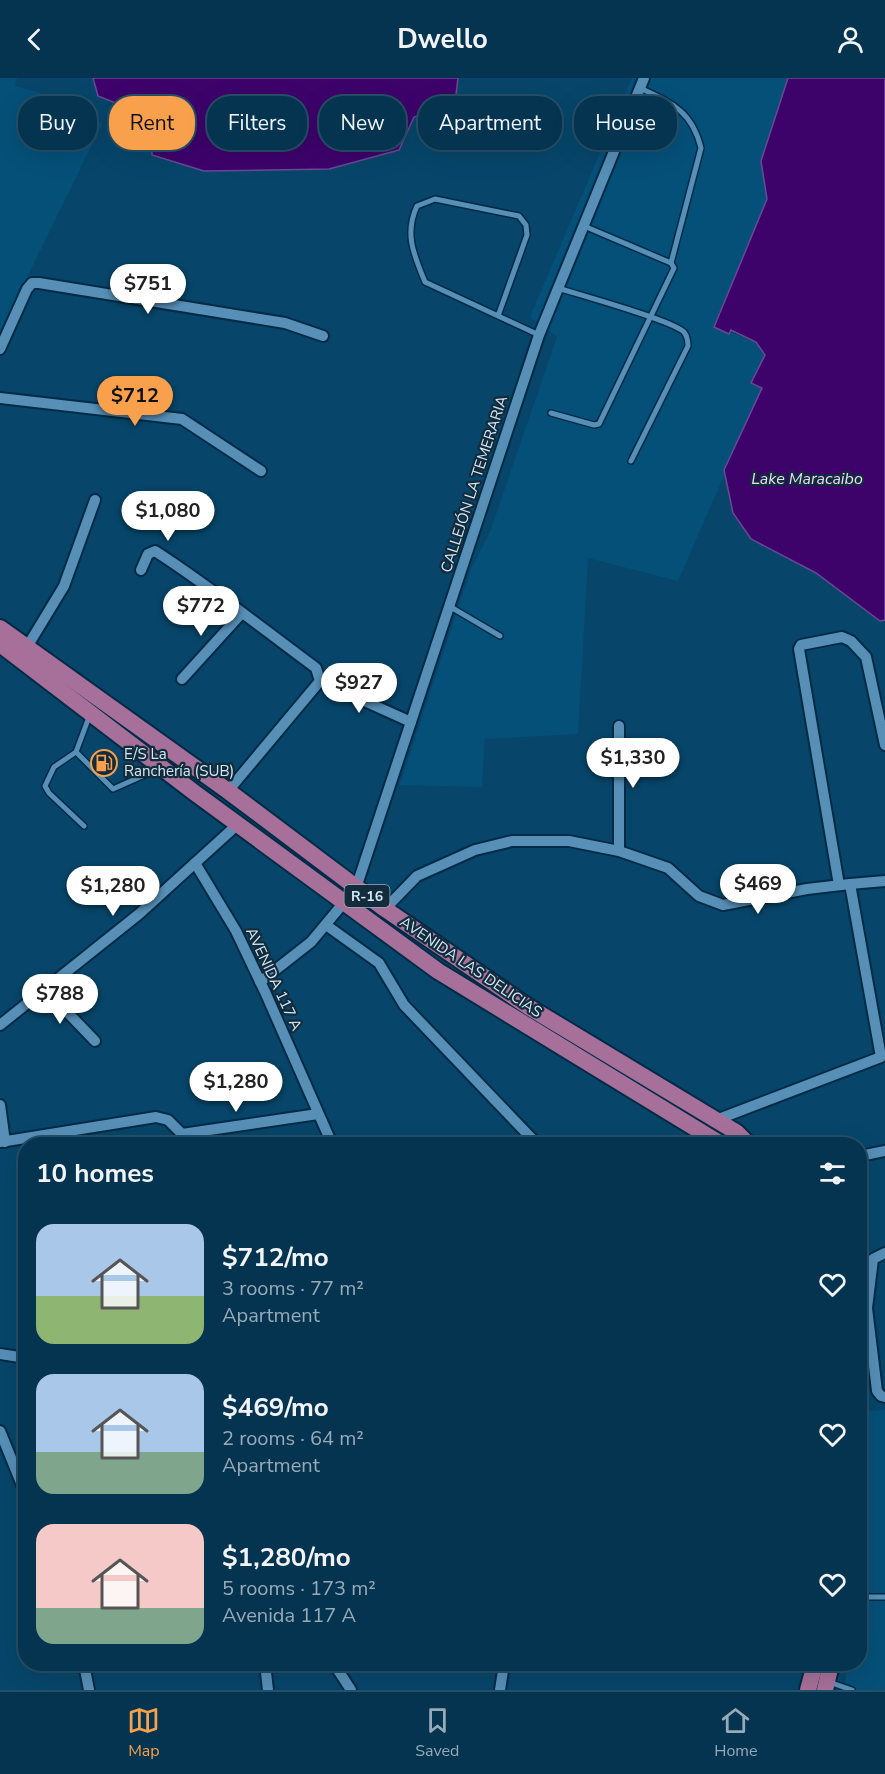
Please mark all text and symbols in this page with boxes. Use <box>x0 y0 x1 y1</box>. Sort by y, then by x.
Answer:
text: Dwello <box>397 21 488 58</box>
icon: back <box>18 23 51 56</box>
icon: person <box>834 23 867 56</box>
chip: Buy <box>18 96 97 150</box>
chip: Rent <box>109 96 195 150</box>
chip: Filters <box>207 96 307 150</box>
chip: New <box>319 96 406 150</box>
chip: Apartment <box>418 96 562 150</box>
chip: House <box>574 96 677 150</box>
pin: $751 <box>112 264 184 315</box>
text: $751 <box>124 270 172 297</box>
pin: $712 <box>99 376 171 427</box>
text: $712 <box>111 382 159 409</box>
street label: CALLEJÓN LA TEMERARIA <box>435 393 512 575</box>
water label: Lake Maracaibo <box>751 468 863 490</box>
pin: $1,080 <box>119 491 217 542</box>
text: $1,080 <box>136 497 200 524</box>
pin: $772 <box>165 586 237 637</box>
text: $772 <box>177 592 225 619</box>
pin: $927 <box>323 663 395 714</box>
text: $927 <box>335 669 383 696</box>
pin: $1,330 <box>584 738 682 789</box>
place label: E/S La Ranchería (SUB) <box>124 744 234 781</box>
text: $1,330 <box>601 744 665 771</box>
fuel station icon: E/S La Ranchería (SUB) <box>89 748 119 778</box>
pin: $469 <box>722 864 794 915</box>
pin: $1,280 <box>64 866 162 917</box>
text: $469 <box>734 870 782 897</box>
text: $1,280 <box>81 872 145 899</box>
road number: R-16 <box>344 885 389 907</box>
street label: AVENIDA LAS DELICIAS <box>396 912 546 1022</box>
street label: AVENIDA 117 A <box>241 924 307 1034</box>
pin: $788 <box>24 974 96 1025</box>
text: $788 <box>36 980 84 1007</box>
pin: $1,280 <box>187 1062 285 1113</box>
text: $1,280 <box>204 1068 268 1095</box>
text: 10 homes <box>36 1156 154 1191</box>
icon: filters <box>816 1157 849 1190</box>
text: $712/mo <box>222 1240 329 1275</box>
icon: home <box>84 1248 156 1320</box>
icon: heart <box>816 1268 849 1301</box>
text: 3 rooms · 77 m² <box>222 1275 364 1302</box>
text: Apartment <box>222 1302 320 1329</box>
text: $469/mo <box>222 1390 329 1425</box>
icon: home <box>84 1398 156 1470</box>
icon: heart <box>816 1418 849 1451</box>
text: 2 rooms · 64 m² <box>222 1425 364 1452</box>
text: Apartment <box>222 1452 320 1479</box>
text: $1,280/mo <box>222 1540 351 1575</box>
icon: home <box>84 1548 156 1620</box>
icon: heart <box>816 1568 849 1601</box>
text: 5 rooms · 173 m² <box>222 1575 376 1602</box>
text: Avenida 117 A <box>222 1602 356 1629</box>
tab: Map <box>127 1704 160 1762</box>
tab: Saved <box>415 1704 459 1762</box>
tab: Home <box>714 1704 758 1762</box>

